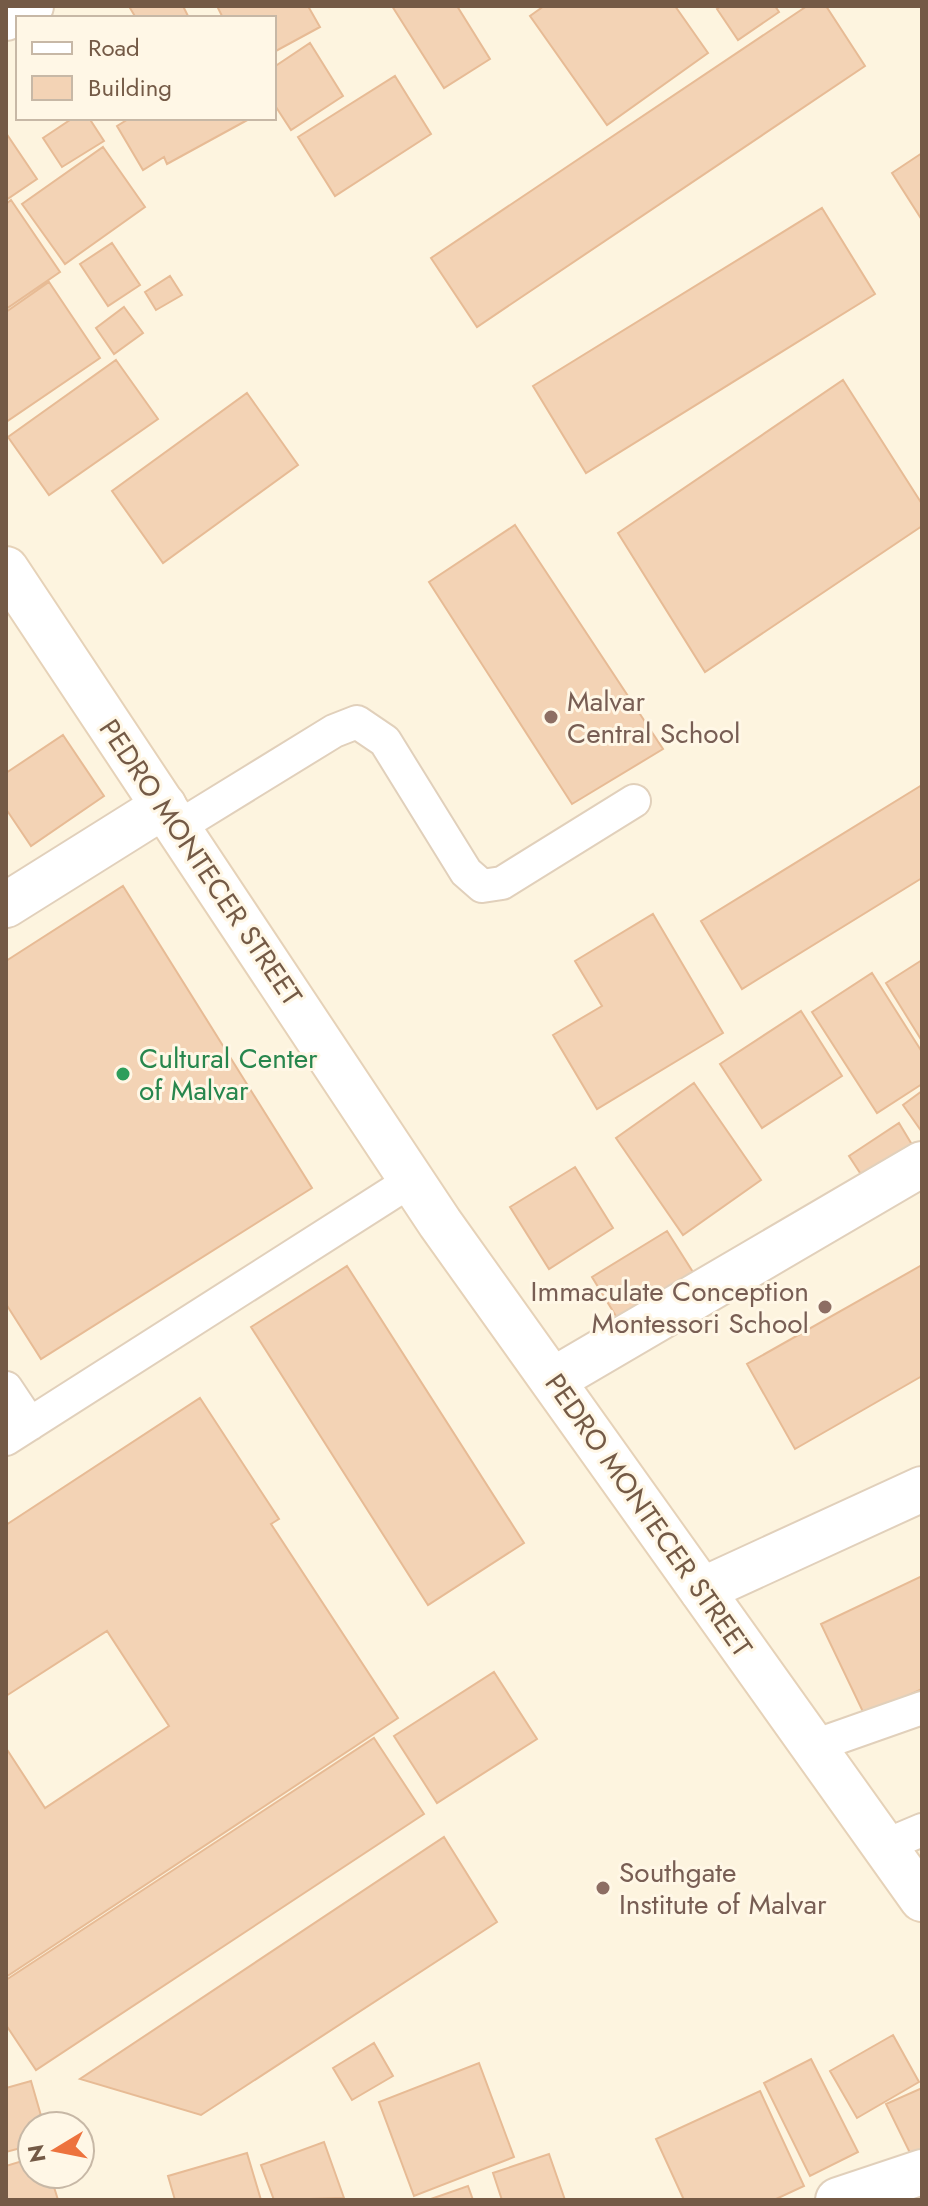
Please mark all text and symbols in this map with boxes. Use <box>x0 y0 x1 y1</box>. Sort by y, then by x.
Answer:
legend <box>16 16 276 120</box>
text: Road <box>88 30 140 65</box>
text: Building <box>88 70 172 105</box>
place label: Malvar Central School <box>567 681 740 754</box>
marker: Malvar Central School <box>542 708 560 726</box>
street label: PEDRO MONTECER STREET <box>89 711 312 1014</box>
place label: Cultural Center of Malvar <box>139 1038 318 1111</box>
marker: Cultural Center of Malvar <box>114 1065 132 1083</box>
place label: Immaculate Conception Montessori School <box>531 1271 809 1344</box>
marker: Immaculate Conception Montessori School <box>816 1298 834 1316</box>
street label: PEDRO MONTECER STREET <box>535 1365 762 1665</box>
place label: Southgate Institute of Malvar <box>619 1852 827 1925</box>
marker: Southgate Institute of Malvar <box>594 1879 612 1897</box>
north arrow <box>16 2110 96 2190</box>
text: N <box>19 2142 54 2165</box>

